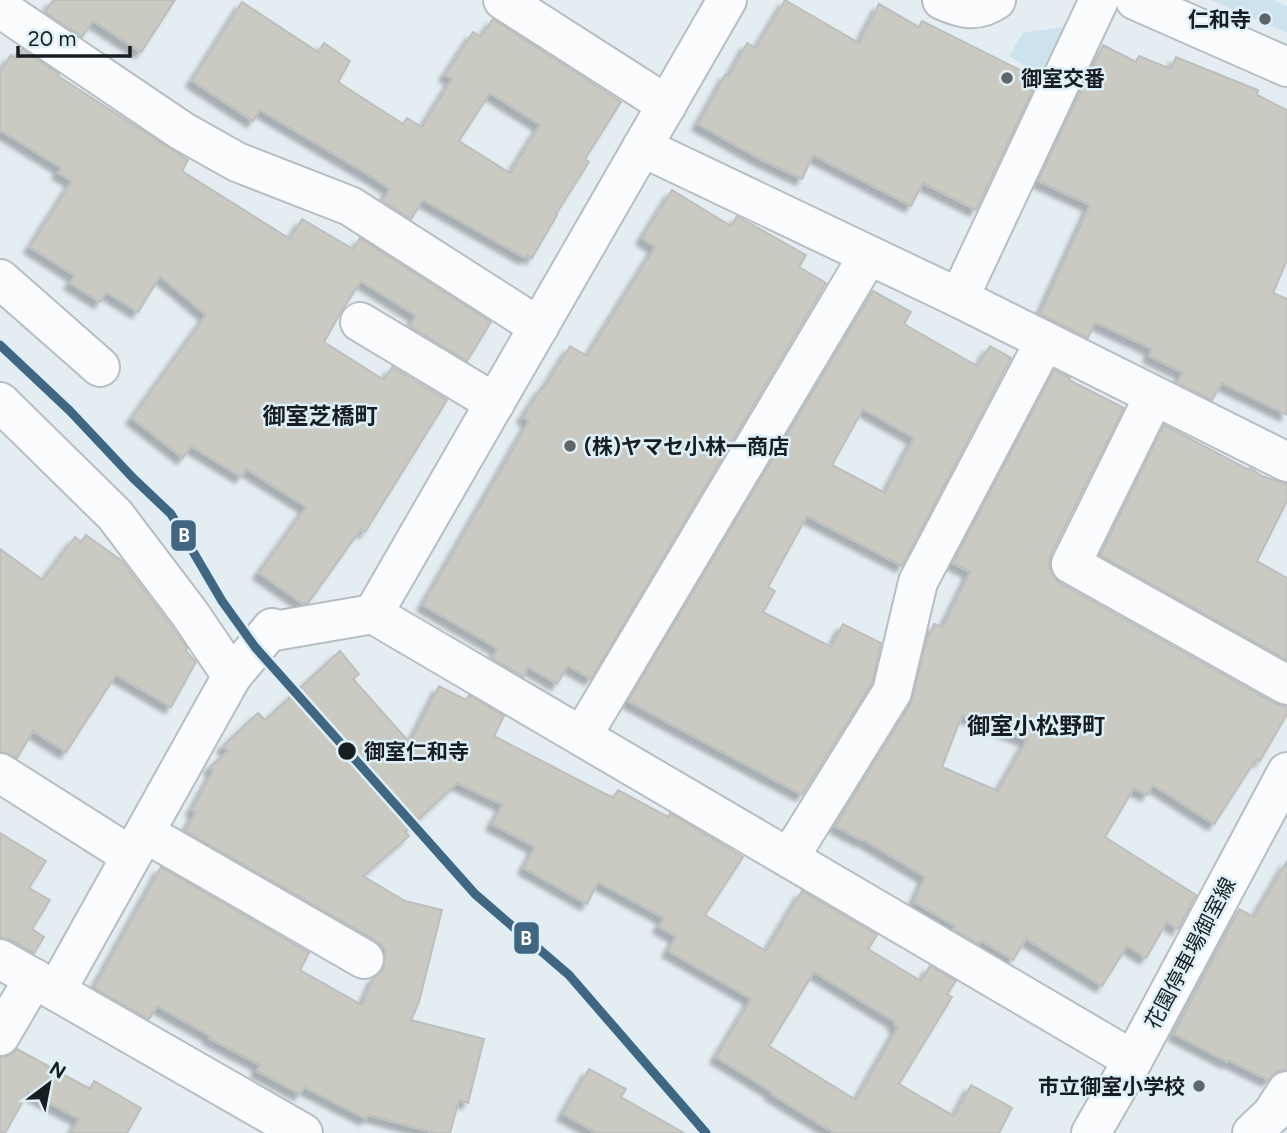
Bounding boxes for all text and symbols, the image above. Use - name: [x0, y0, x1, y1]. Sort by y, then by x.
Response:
- place label: 仁和寺: [1188, 7, 1251, 32]
- marker: 仁和寺: [1257, 11, 1273, 27]
- scale bar: [18, 14, 130, 58]
- text: 20 m: [28, 26, 76, 51]
- place label: 御室交番: [1021, 66, 1105, 91]
- marker: 御室交番: [999, 70, 1015, 86]
- district label: 御室芝橋町: [263, 402, 378, 430]
- place label: (株)ヤマセ小林一商店: [584, 434, 789, 459]
- marker: (株)ヤマセ小林一商店: [562, 438, 578, 454]
- line badge: B: [170, 519, 197, 552]
- text: B: [178, 524, 190, 547]
- district label: 御室小松野町: [967, 712, 1105, 740]
- place label: 御室仁和寺: [364, 739, 469, 764]
- marker: 御室仁和寺: [336, 740, 358, 762]
- street label: 花園停車場御室線: [1140, 873, 1240, 1033]
- line badge: B: [513, 921, 540, 955]
- text: B: [520, 927, 532, 950]
- north arrow: [14, 1049, 84, 1119]
- text: N: [45, 1056, 70, 1084]
- place label: 市立御室小学校: [1038, 1074, 1185, 1099]
- marker: 市立御室小学校: [1191, 1078, 1207, 1094]

